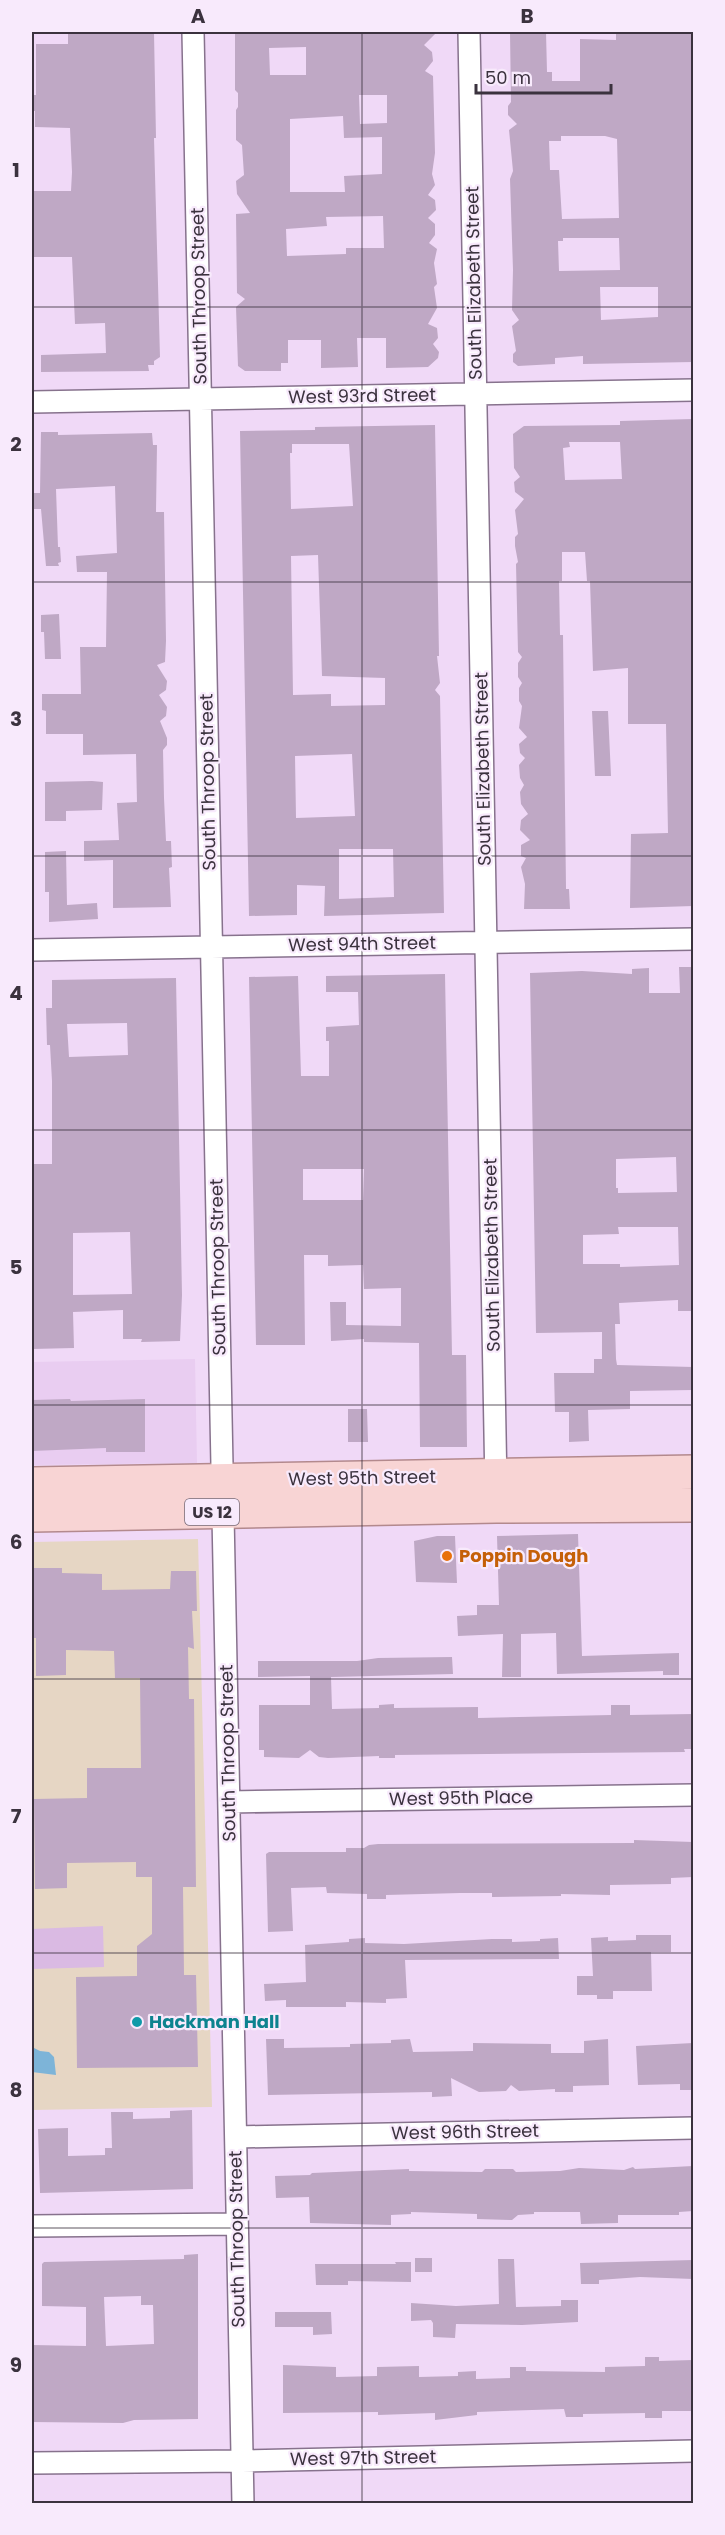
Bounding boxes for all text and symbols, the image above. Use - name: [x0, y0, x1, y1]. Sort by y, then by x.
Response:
- text: A: [191, 2, 206, 30]
- text: B: [520, 2, 534, 30]
- scale bar: [476, 57, 611, 95]
- text: 50 m: [485, 65, 531, 90]
- text: 1: [12, 156, 20, 184]
- street label: South Elizabeth Street: [459, 186, 488, 380]
- street label: South Throop Street: [184, 207, 213, 385]
- street label: West 93rd Street: [288, 382, 436, 409]
- text: 2: [10, 430, 22, 458]
- street label: South Elizabeth Street: [468, 672, 497, 866]
- street label: South Throop Street: [193, 693, 222, 871]
- text: 3: [10, 705, 22, 733]
- street label: West 94th Street: [288, 930, 436, 957]
- text: 4: [9, 979, 23, 1007]
- street label: South Elizabeth Street: [477, 1158, 506, 1352]
- street label: South Throop Street: [203, 1178, 232, 1356]
- text: 5: [10, 1253, 23, 1281]
- street label: West 95th Street: [288, 1464, 436, 1491]
- road number: US 12: [185, 1499, 239, 1525]
- text: 6: [10, 1528, 22, 1556]
- place label: Poppin Dough: [459, 1543, 588, 1568]
- marker: Poppin Dough: [440, 1549, 454, 1563]
- street label: South Throop Street: [213, 1664, 242, 1842]
- street label: West 95th Place: [389, 1784, 533, 1811]
- text: 7: [11, 1802, 22, 1830]
- place label: Hackman Hall: [149, 2009, 280, 2034]
- marker: Hackman Hall: [130, 2015, 144, 2029]
- text: 8: [10, 2076, 22, 2104]
- street label: West 96th Street: [391, 2118, 539, 2145]
- street label: South Throop Street: [222, 2150, 251, 2328]
- text: 9: [10, 2351, 22, 2379]
- street label: West 97th Street: [290, 2444, 436, 2471]

